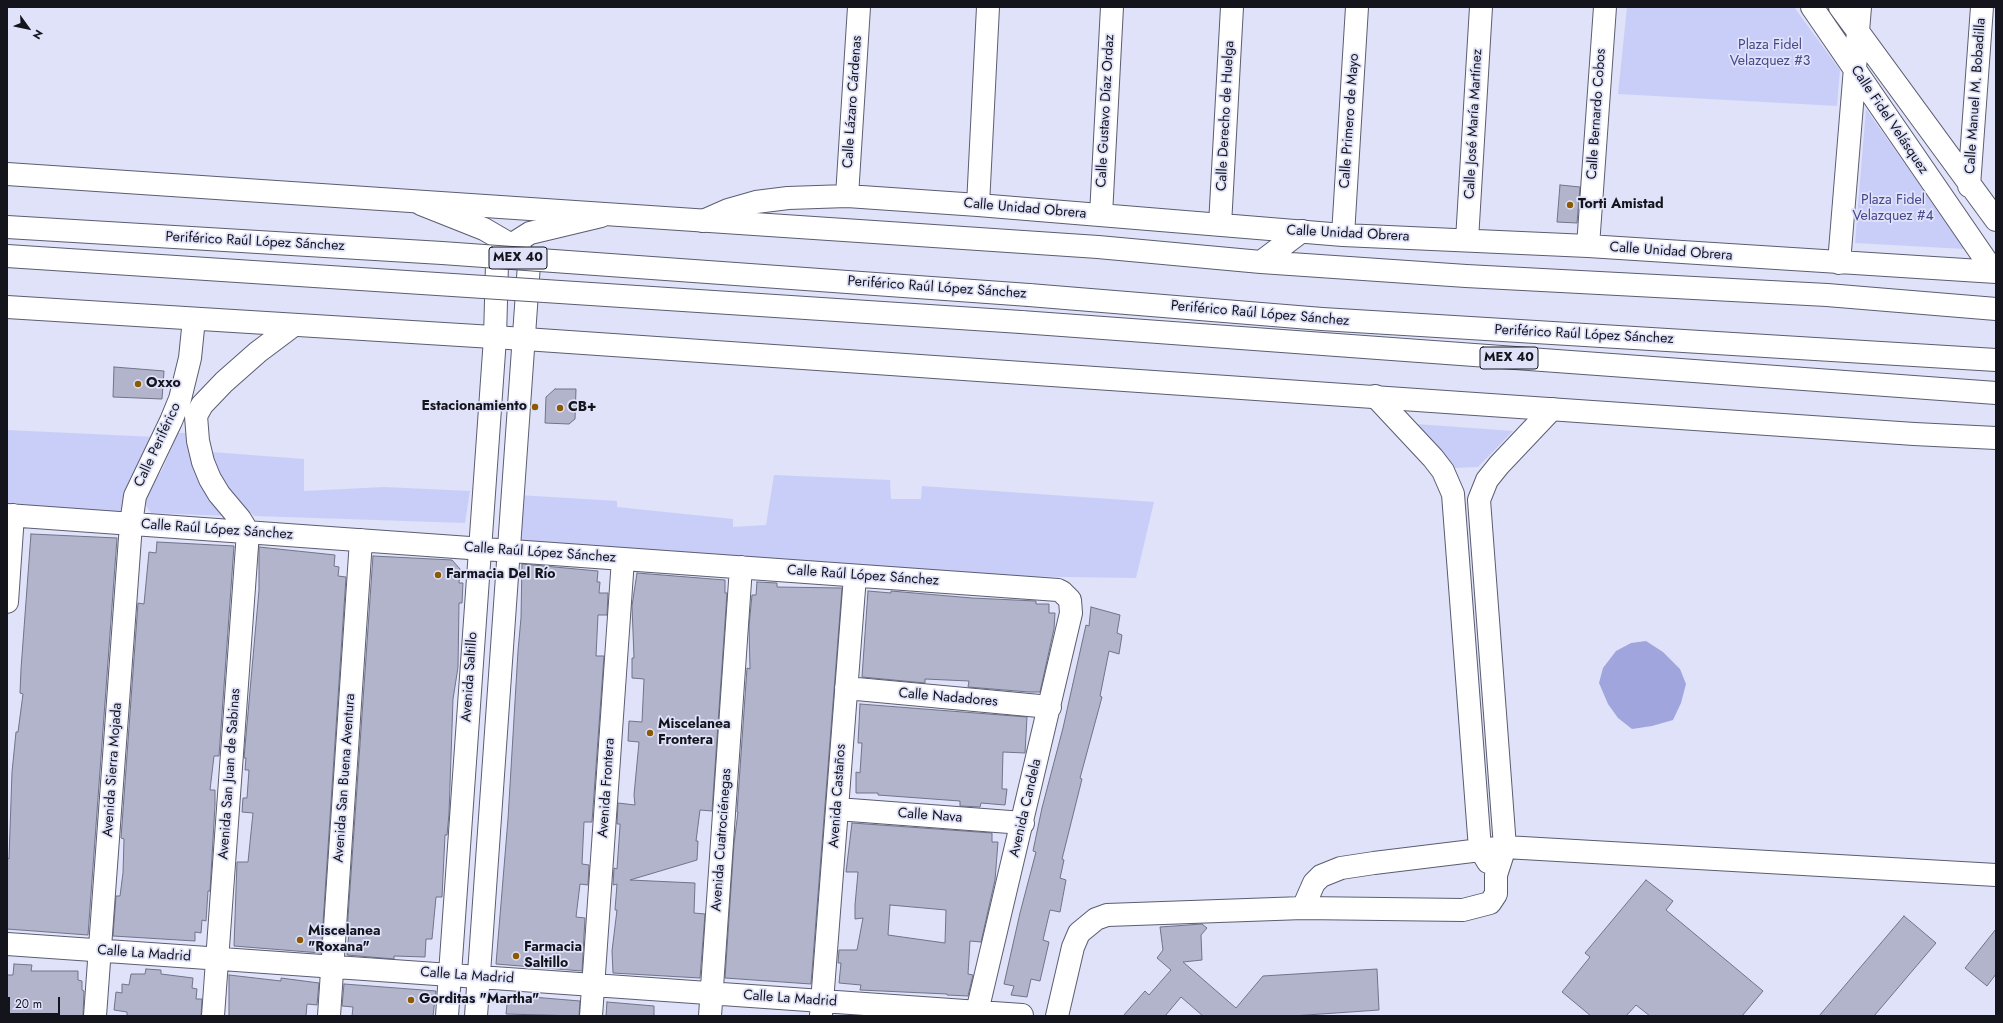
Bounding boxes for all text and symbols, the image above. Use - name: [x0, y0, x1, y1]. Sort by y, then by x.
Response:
- north arrow: [8, 8, 48, 48]
- street label: Calle Manuel M. Bobadilla: [1962, 17, 1990, 175]
- text: N: [29, 27, 47, 43]
- street label: Calle Gustavo Díaz Ordaz: [1094, 34, 1118, 188]
- street label: Calle Lázaro Cárdenas: [840, 35, 866, 169]
- park label: Plaza Fidel Velazquez #3: [1730, 38, 1810, 70]
- street label: Calle Derecho de Huelga: [1214, 40, 1238, 192]
- street label: Calle José María Martínez: [1462, 48, 1486, 200]
- street label: Calle Bernardo Cobos: [1584, 48, 1610, 180]
- street label: Calle Primero de Mayo: [1337, 53, 1363, 189]
- street label: Calle Fidel Velásquez: [1846, 63, 1932, 177]
- park label: Plaza Fidel Velazquez #4: [1852, 193, 1934, 226]
- street label: Calle Unidad Obrera: [963, 195, 1087, 223]
- place label: Torti Amistad: [1578, 197, 1664, 213]
- marker: Torti Amistad: [1565, 200, 1575, 210]
- street label: Calle Unidad Obrera: [1286, 222, 1410, 246]
- street label: Periférico Raúl López Sánchez: [165, 229, 345, 255]
- street label: Calle Unidad Obrera: [1609, 239, 1733, 265]
- road number: MEX 40: [489, 247, 547, 269]
- street label: Periférico Raúl López Sánchez: [847, 273, 1027, 303]
- street label: Periférico Raúl López Sánchez: [1170, 298, 1350, 330]
- street label: Periférico Raúl López Sánchez: [1494, 322, 1674, 348]
- road number: MEX 40: [1480, 347, 1538, 369]
- place label: Oxxo: [146, 376, 181, 392]
- marker: Oxxo: [133, 379, 143, 389]
- place label: Estacionamiento: [421, 399, 527, 415]
- street label: Calle Periférico: [131, 400, 185, 490]
- place label: CB+: [568, 400, 597, 416]
- marker: Estacionamiento: [530, 402, 540, 412]
- marker: CB+: [555, 403, 565, 413]
- street label: Calle Raúl López Sánchez: [140, 516, 294, 544]
- street label: Calle Raúl López Sánchez: [463, 539, 617, 567]
- street label: Calle Raúl López Sánchez: [786, 562, 940, 590]
- place label: Farmacia Del Río: [446, 567, 556, 583]
- marker: Farmacia Del Río: [433, 570, 443, 580]
- street label: Avenida Saltillo: [458, 631, 482, 723]
- street label: Calle Nadadores: [898, 685, 998, 711]
- street label: Avenida San Juan de Sabinas: [216, 688, 244, 860]
- street label: Avenida San Buena Aventura: [331, 693, 359, 863]
- street label: Avenida Sierra Mojada: [100, 702, 126, 838]
- place label: Miscelanea Frontera: [658, 717, 731, 750]
- marker: Miscelanea Frontera: [645, 728, 655, 738]
- street label: Avenida Frontera: [595, 738, 619, 838]
- street label: Avenida Castaños: [826, 743, 850, 849]
- street label: Avenida Candela: [1007, 757, 1045, 859]
- street label: Avenida Cuatrociénegas: [709, 768, 735, 912]
- street label: Calle Nava: [897, 805, 963, 827]
- place label: Miscelanea "Roxana": [308, 924, 381, 956]
- marker: Miscelanea "Roxana": [295, 935, 305, 945]
- place label: Farmacia Saltillo: [524, 940, 582, 972]
- street label: Calle La Madrid: [97, 942, 191, 966]
- marker: Farmacia Saltillo: [511, 951, 521, 961]
- street label: Calle La Madrid: [420, 964, 514, 988]
- street label: Calle La Madrid: [743, 987, 837, 1011]
- scale bar: [10, 989, 62, 1015]
- place label: Gorditas "Martha": [419, 992, 539, 1008]
- text: 20 m: [15, 995, 42, 1013]
- marker: Gorditas "Martha": [406, 995, 416, 1005]

